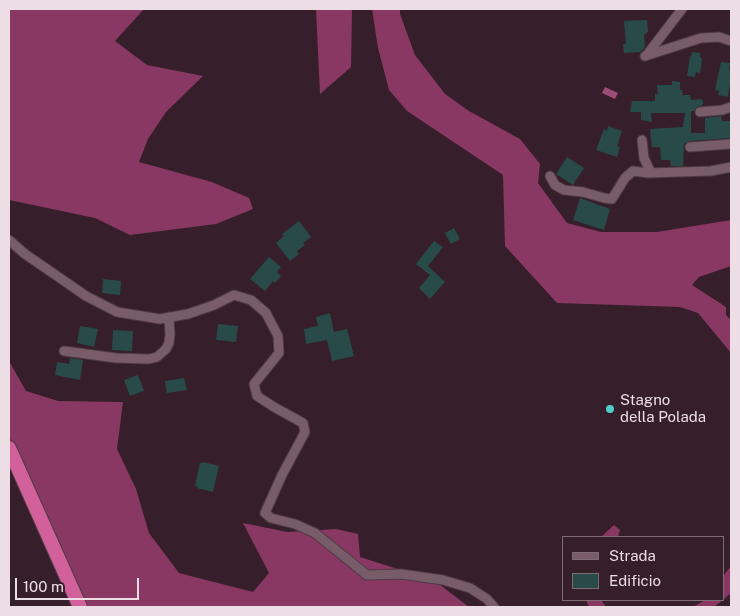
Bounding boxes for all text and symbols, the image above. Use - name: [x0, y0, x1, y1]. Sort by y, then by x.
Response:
- place label: Stagno della Polada: [620, 391, 706, 426]
- marker: Stagno della Polada: [604, 403, 616, 415]
- legend: [562, 536, 725, 601]
- text: Strada: [609, 547, 656, 564]
- scale bar: [18, 568, 141, 600]
- text: Edificio: [609, 572, 661, 589]
- text: 100 m: [23, 578, 64, 595]

